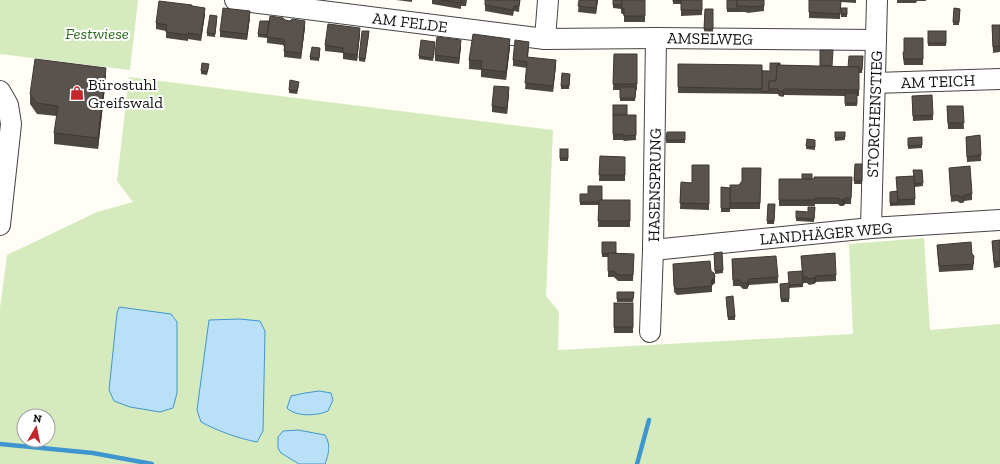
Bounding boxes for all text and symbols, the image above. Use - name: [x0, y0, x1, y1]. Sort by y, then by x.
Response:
- street label: AM FELDE: [371, 8, 449, 37]
- park label: Festwiese: [65, 24, 129, 43]
- street label: AMSELWEG: [667, 28, 753, 49]
- street label: STORCHENSTIEG: [863, 50, 886, 178]
- street label: AM TEICH: [900, 71, 976, 92]
- place label: Bürostuhl Greifswald: [88, 75, 163, 112]
- shop icon: Bürostuhl Greifswald: [69, 85, 85, 101]
- street label: HASENSPRUNG: [644, 128, 665, 242]
- street label: LANDHÄGER WEG: [759, 218, 893, 249]
- north arrow: [16, 408, 56, 448]
- text: N: [32, 412, 43, 426]

